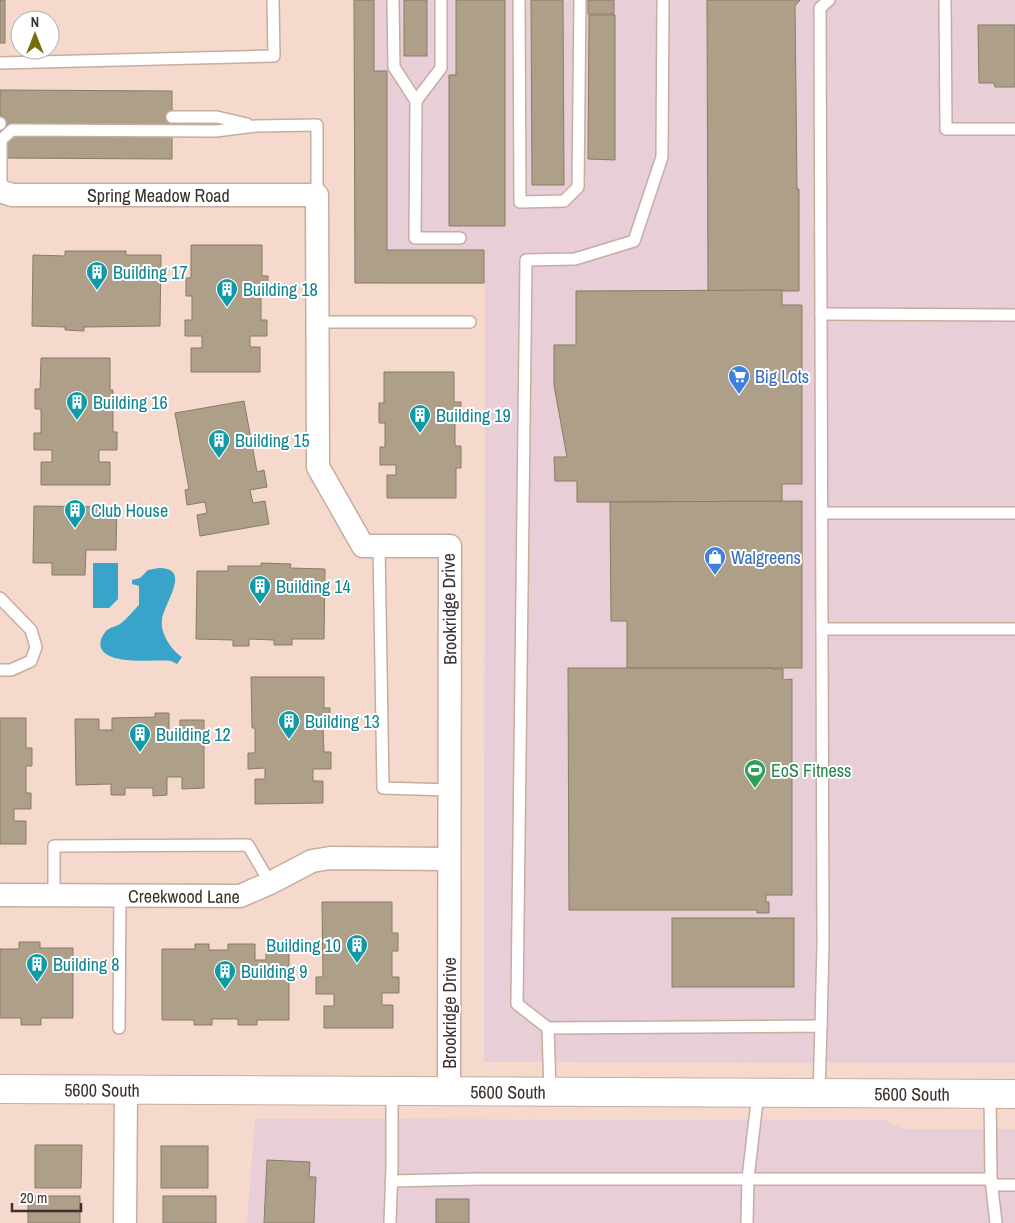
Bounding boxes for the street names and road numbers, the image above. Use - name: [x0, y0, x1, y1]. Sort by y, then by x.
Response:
- street label: Spring Meadow Road: [87, 183, 230, 208]
- street label: Brookridge Drive: [436, 553, 462, 665]
- street label: Creekwood Lane: [128, 883, 240, 908]
- street label: Brookridge Drive: [437, 957, 462, 1069]
- street label: 5600 South: [64, 1077, 140, 1102]
- street label: 5600 South: [470, 1079, 546, 1104]
- street label: 5600 South: [874, 1081, 950, 1106]

